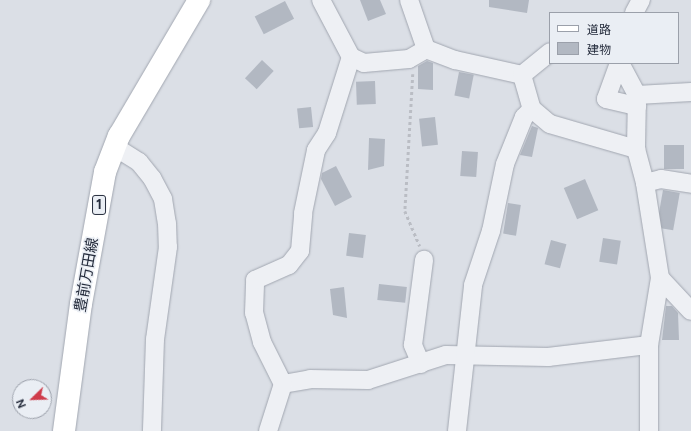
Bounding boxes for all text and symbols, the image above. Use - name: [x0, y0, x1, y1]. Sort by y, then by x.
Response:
- legend: [549, 12, 679, 64]
- text: 道路: [587, 23, 611, 37]
- text: 建物: [587, 43, 611, 57]
- road number: 1: [92, 193, 106, 217]
- street label: 豊前万田線: [72, 237, 102, 313]
- north arrow: [12, 379, 52, 419]
- text: N: [14, 397, 29, 410]

